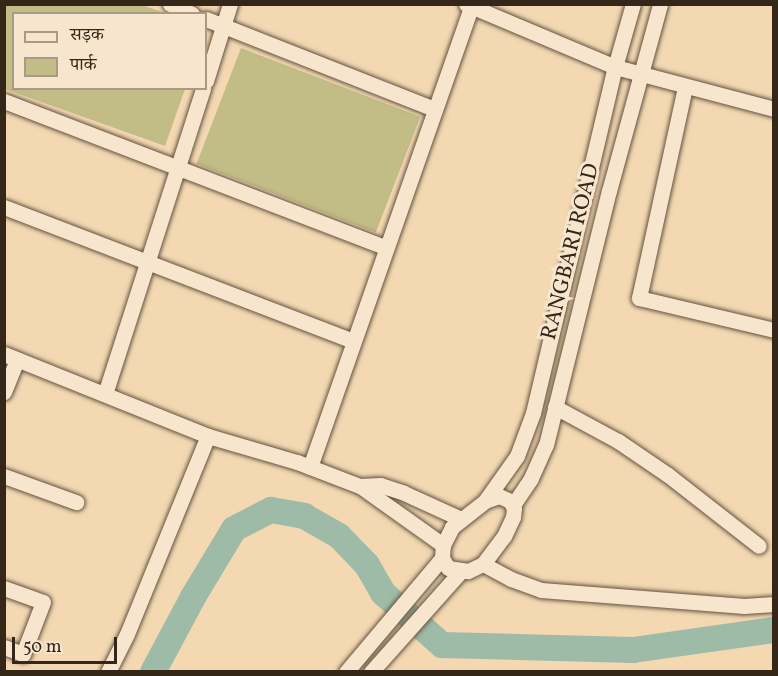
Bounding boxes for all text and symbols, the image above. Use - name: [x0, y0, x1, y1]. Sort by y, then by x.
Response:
- legend: [12, 12, 207, 90]
- text: सड़क: [70, 23, 104, 48]
- text: पार्क: [70, 53, 97, 78]
- street label: RANGBARI ROAD: [536, 161, 606, 343]
- scale bar: [15, 625, 120, 663]
- text: 50 m: [23, 635, 62, 660]

